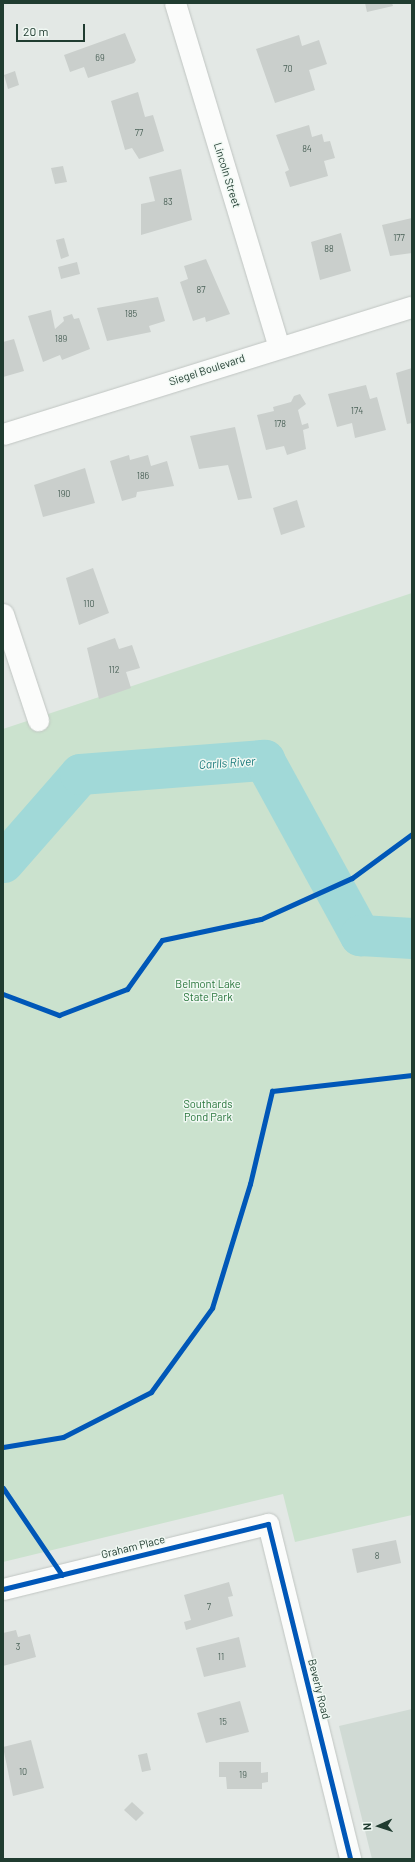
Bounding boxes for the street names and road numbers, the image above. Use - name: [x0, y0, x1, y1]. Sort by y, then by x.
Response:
- street label: Lincoln Street: [211, 141, 243, 209]
- street label: Siegel Boulevard: [167, 351, 247, 389]
- street label: Graham Place: [100, 1533, 166, 1561]
- street label: Beverly Road: [305, 1657, 333, 1721]

